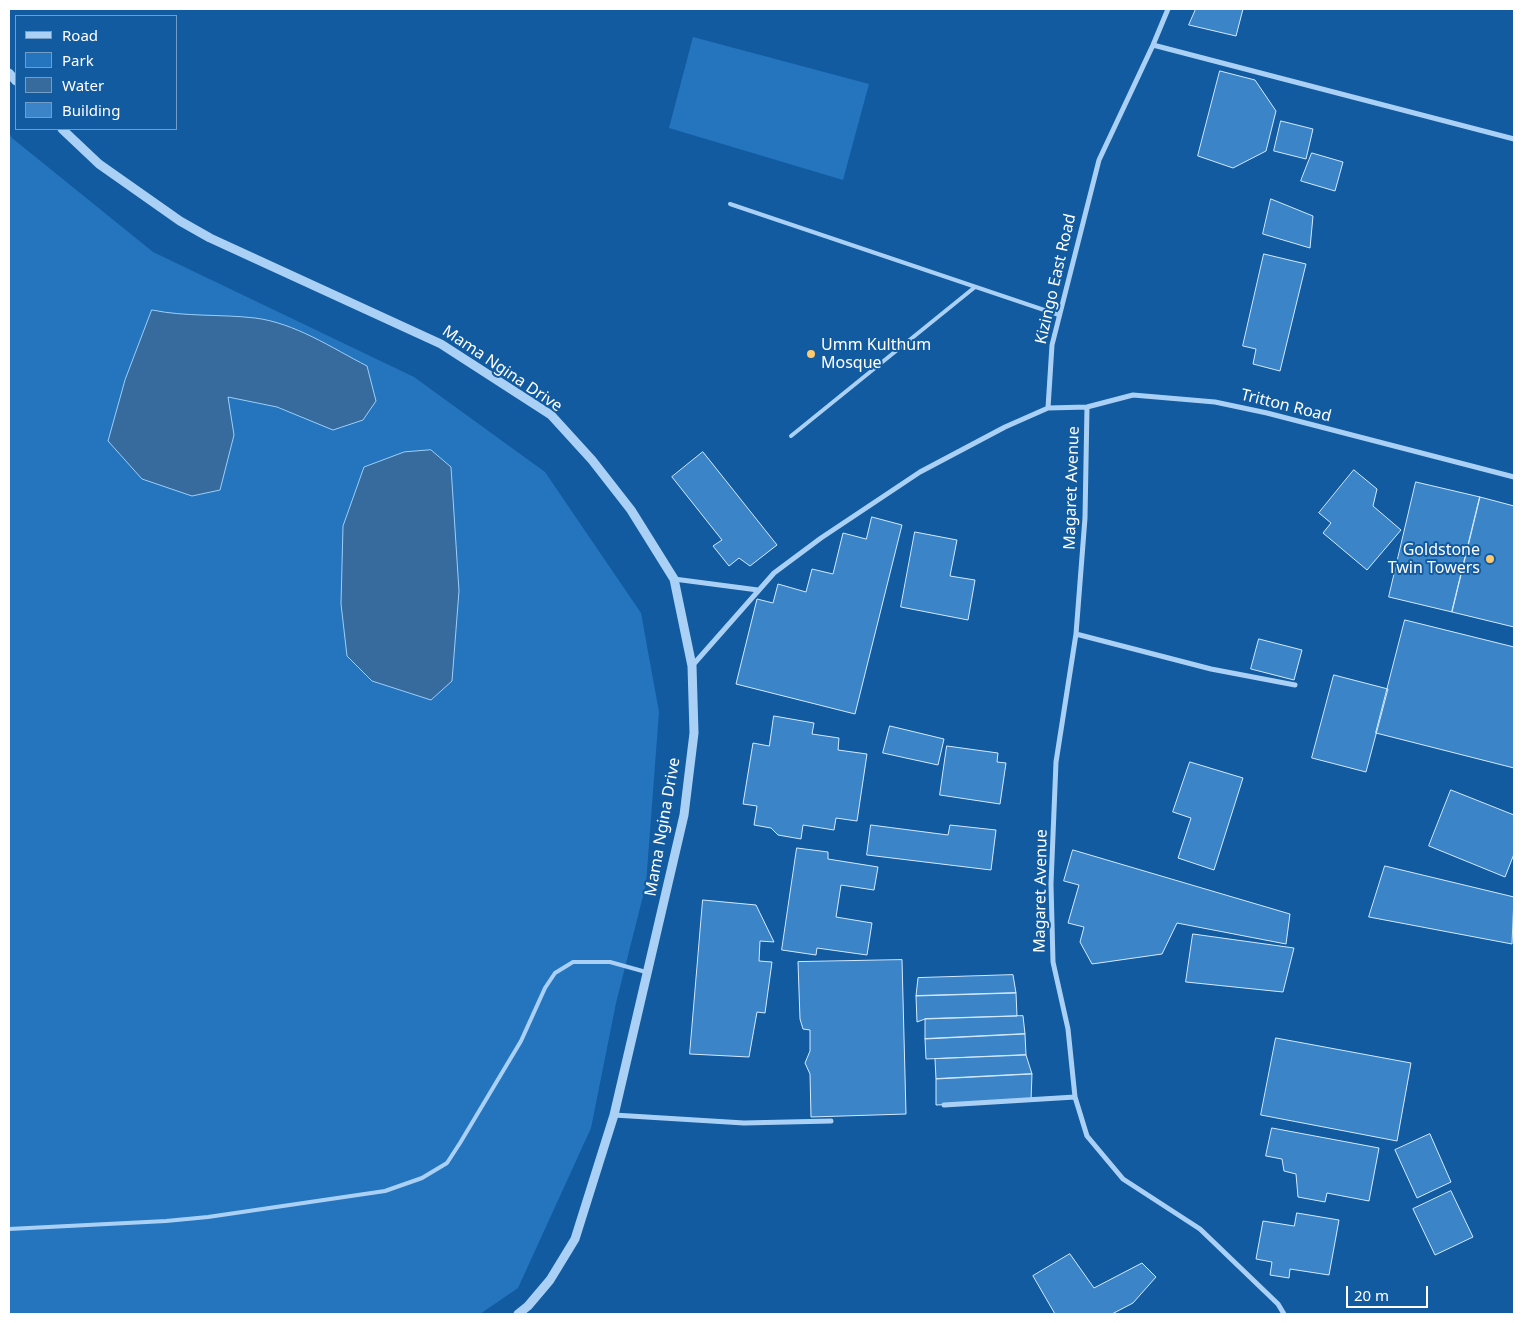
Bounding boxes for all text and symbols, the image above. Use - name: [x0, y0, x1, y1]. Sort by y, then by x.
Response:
- legend: [15, 15, 178, 130]
- text: Road: [62, 25, 98, 45]
- text: Park: [62, 50, 94, 70]
- text: Water: [62, 75, 104, 95]
- text: Building: [62, 100, 120, 120]
- street label: Kizingo East Road: [1032, 212, 1080, 346]
- street label: Mama Ngina Drive: [438, 322, 566, 416]
- place label: Umm Kulthum Mosque: [821, 335, 931, 373]
- marker: Umm Kulthum Mosque: [805, 348, 817, 360]
- street label: Tritton Road: [1239, 385, 1333, 427]
- street label: Magaret Avenue: [1060, 426, 1084, 550]
- place label: Goldstone Twin Towers: [1388, 540, 1480, 578]
- marker: Goldstone Twin Towers: [1484, 553, 1496, 565]
- street label: Mama Ngina Drive: [641, 756, 685, 898]
- street label: Magaret Avenue: [1030, 829, 1052, 953]
- scale bar: [1348, 1276, 1430, 1308]
- text: 20 m: [1354, 1285, 1389, 1305]

